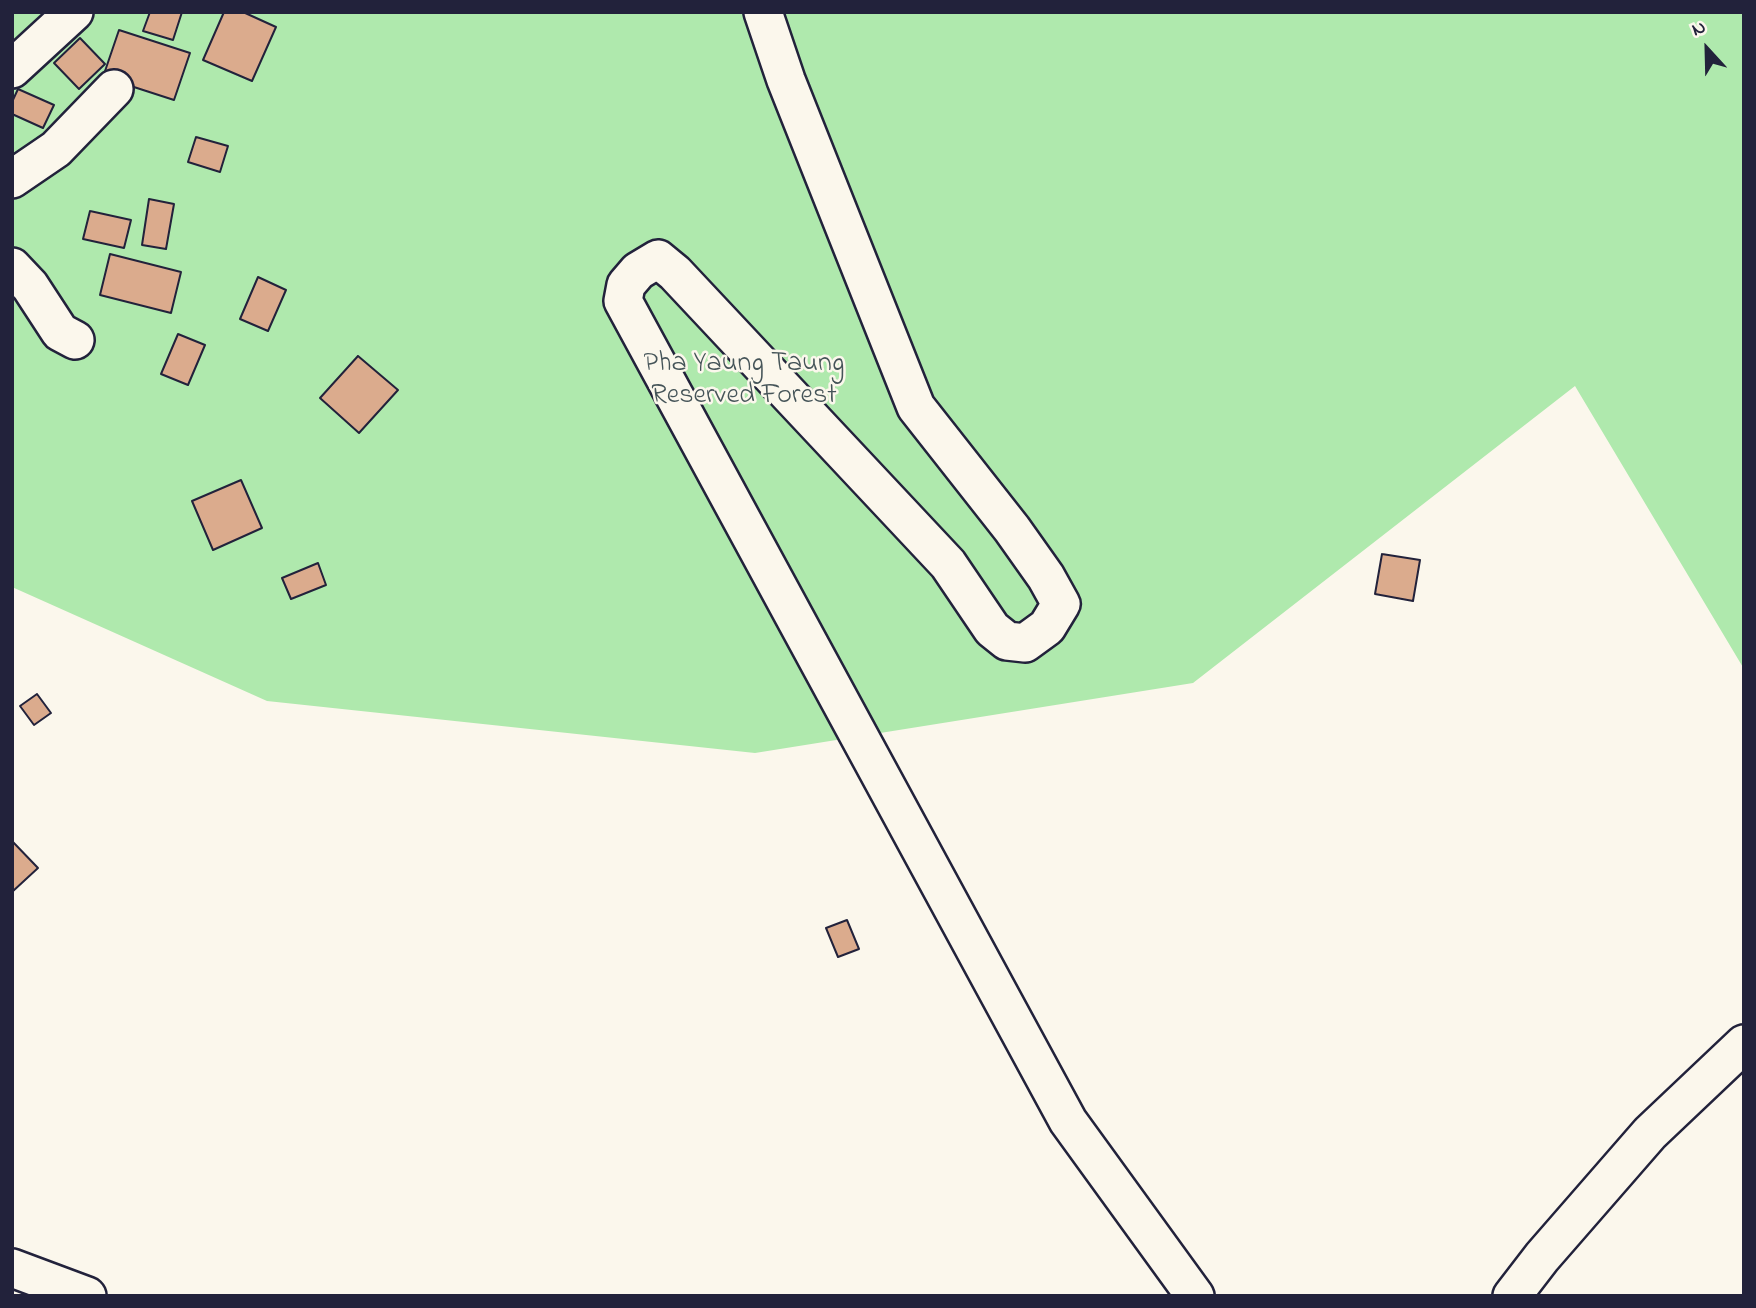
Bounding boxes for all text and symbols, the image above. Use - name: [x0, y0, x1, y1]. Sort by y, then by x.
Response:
- north arrow: [1672, 14, 1742, 84]
- text: N: [1688, 14, 1710, 44]
- park label: Pha Yaung Taung Reserved Forest: [644, 348, 844, 414]

